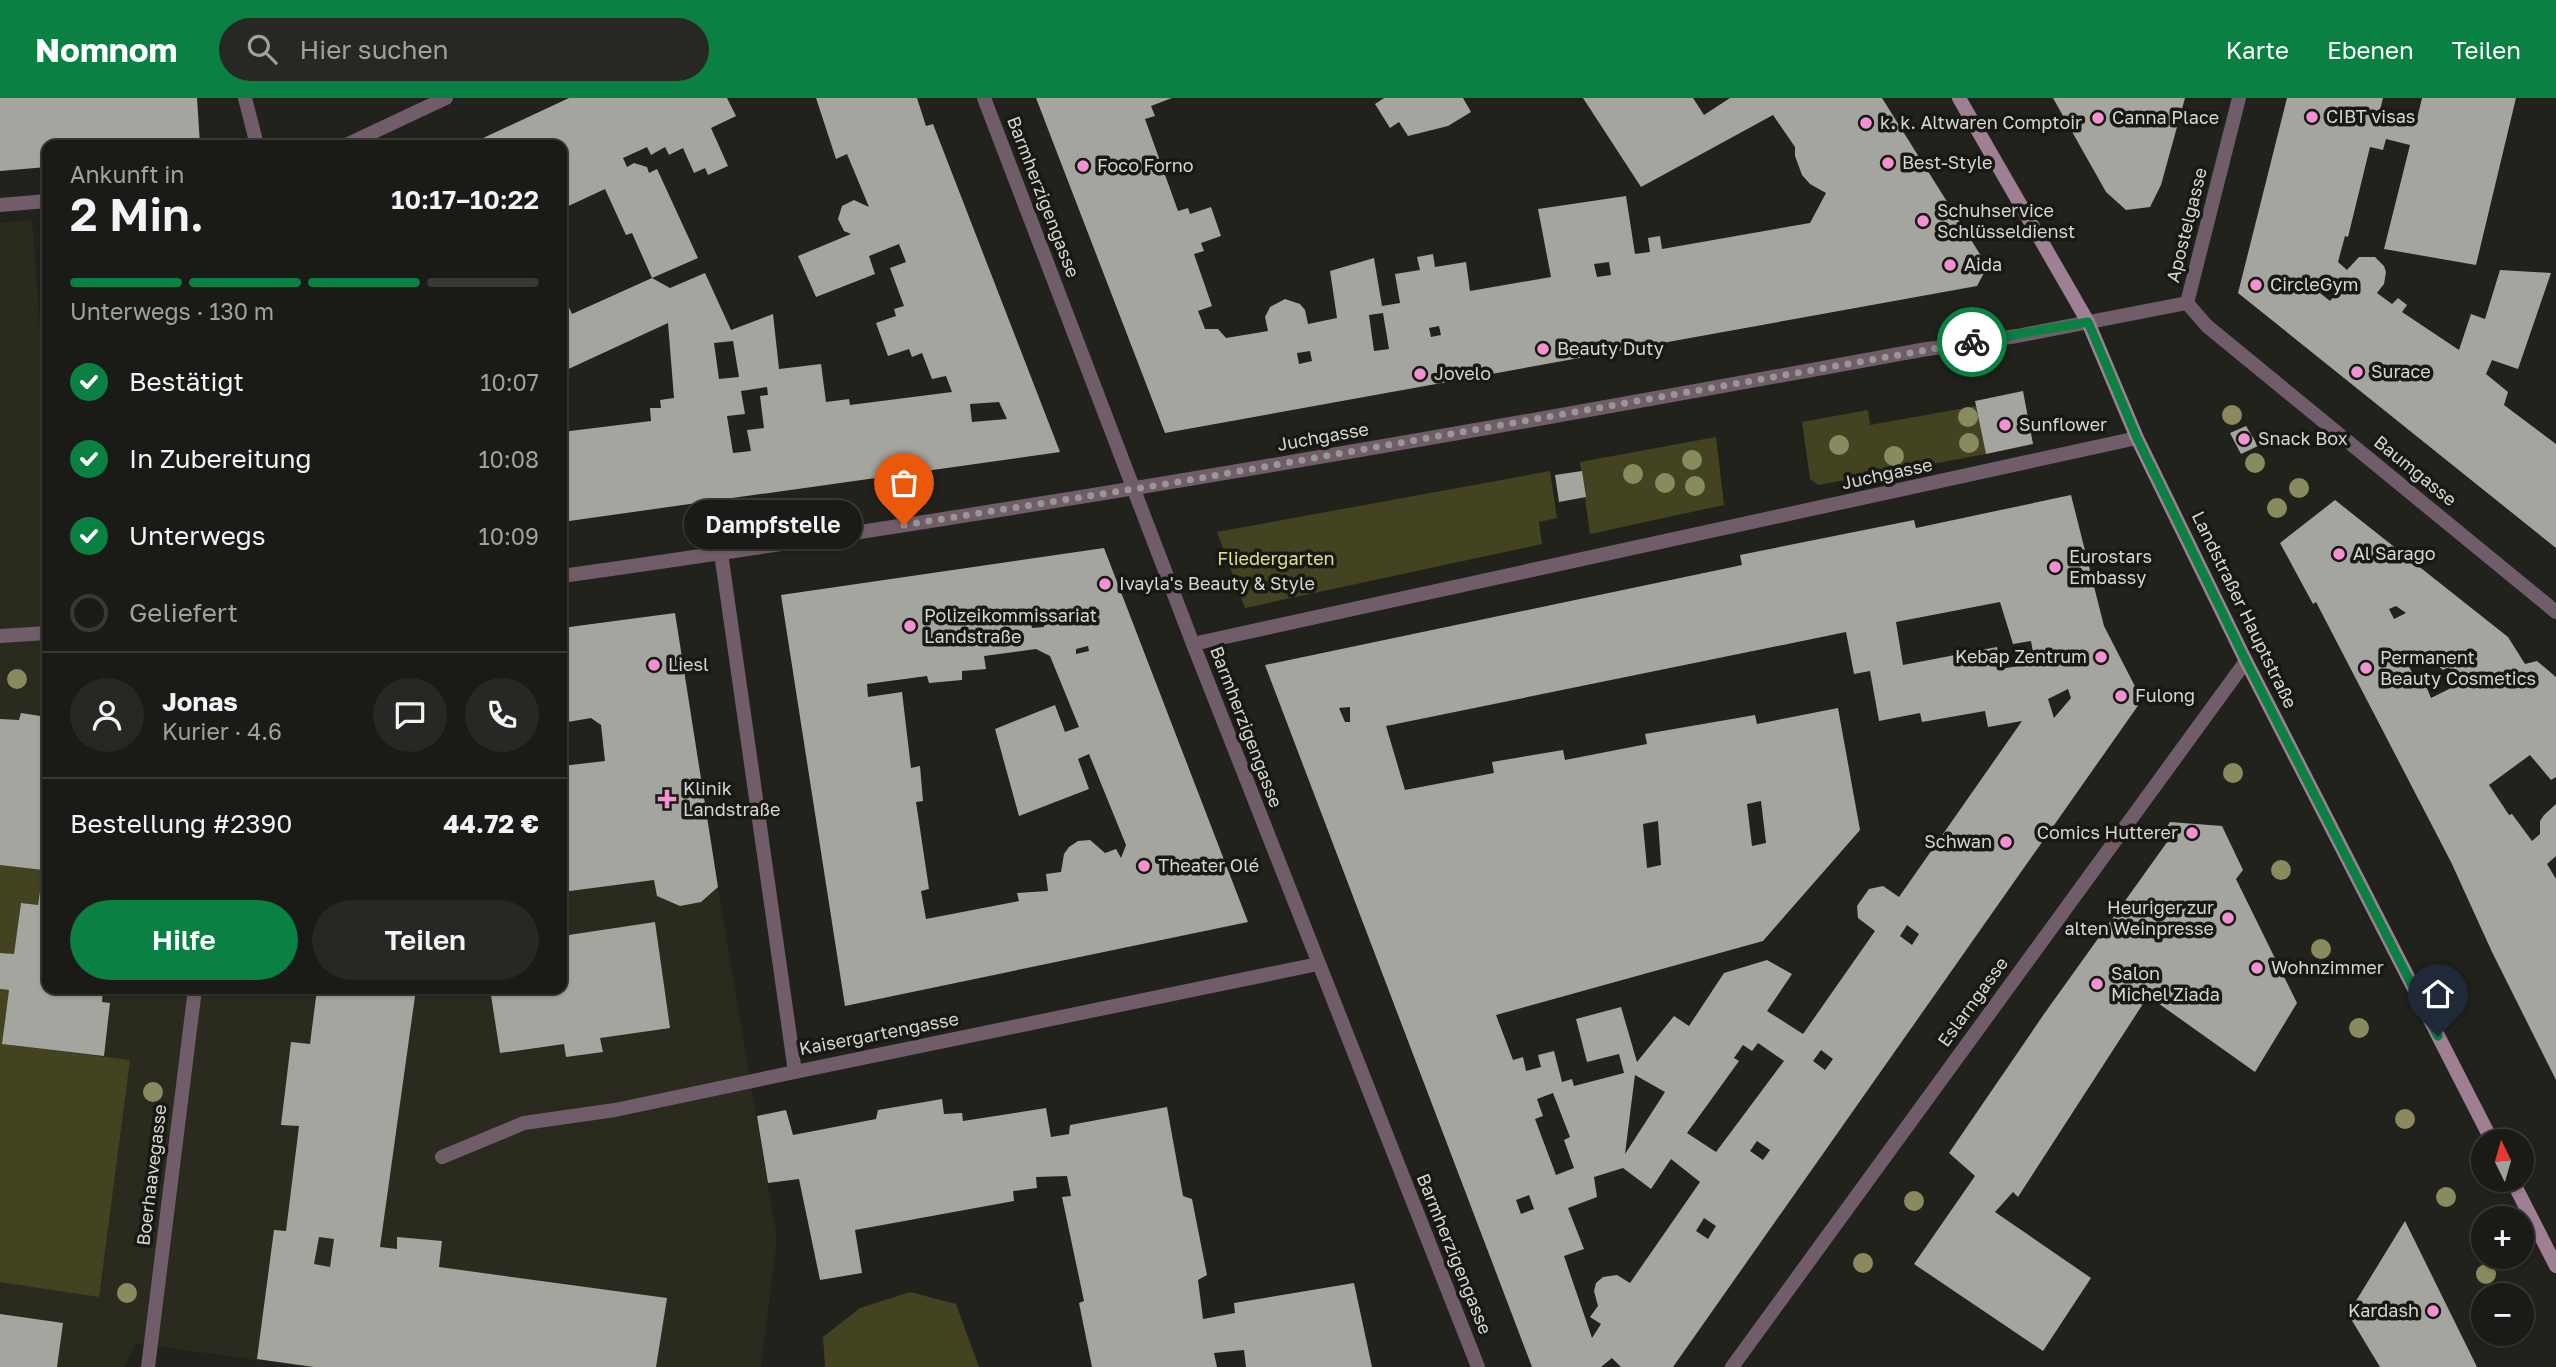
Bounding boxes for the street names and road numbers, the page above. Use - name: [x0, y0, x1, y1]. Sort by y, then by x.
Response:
- street label: Barmherzigengasse: [1003, 113, 1085, 281]
- street label: Apostelgasse: [2161, 165, 2211, 284]
- street label: Juchgasse: [1275, 417, 1370, 455]
- street label: Baumgasse: [2370, 430, 2461, 510]
- street label: Juchgasse: [1839, 453, 1934, 493]
- street label: Landstraßer Hauptstraße: [2188, 507, 2302, 712]
- street label: Barmherzigengasse: [1206, 643, 1288, 811]
- street label: Eslarngasse: [1932, 952, 2012, 1050]
- street label: Kaisergartengasse: [797, 1007, 960, 1059]
- street label: Boerhaavegasse: [131, 1103, 171, 1247]
- street label: Barmherzigengasse: [1413, 1170, 1497, 1337]

